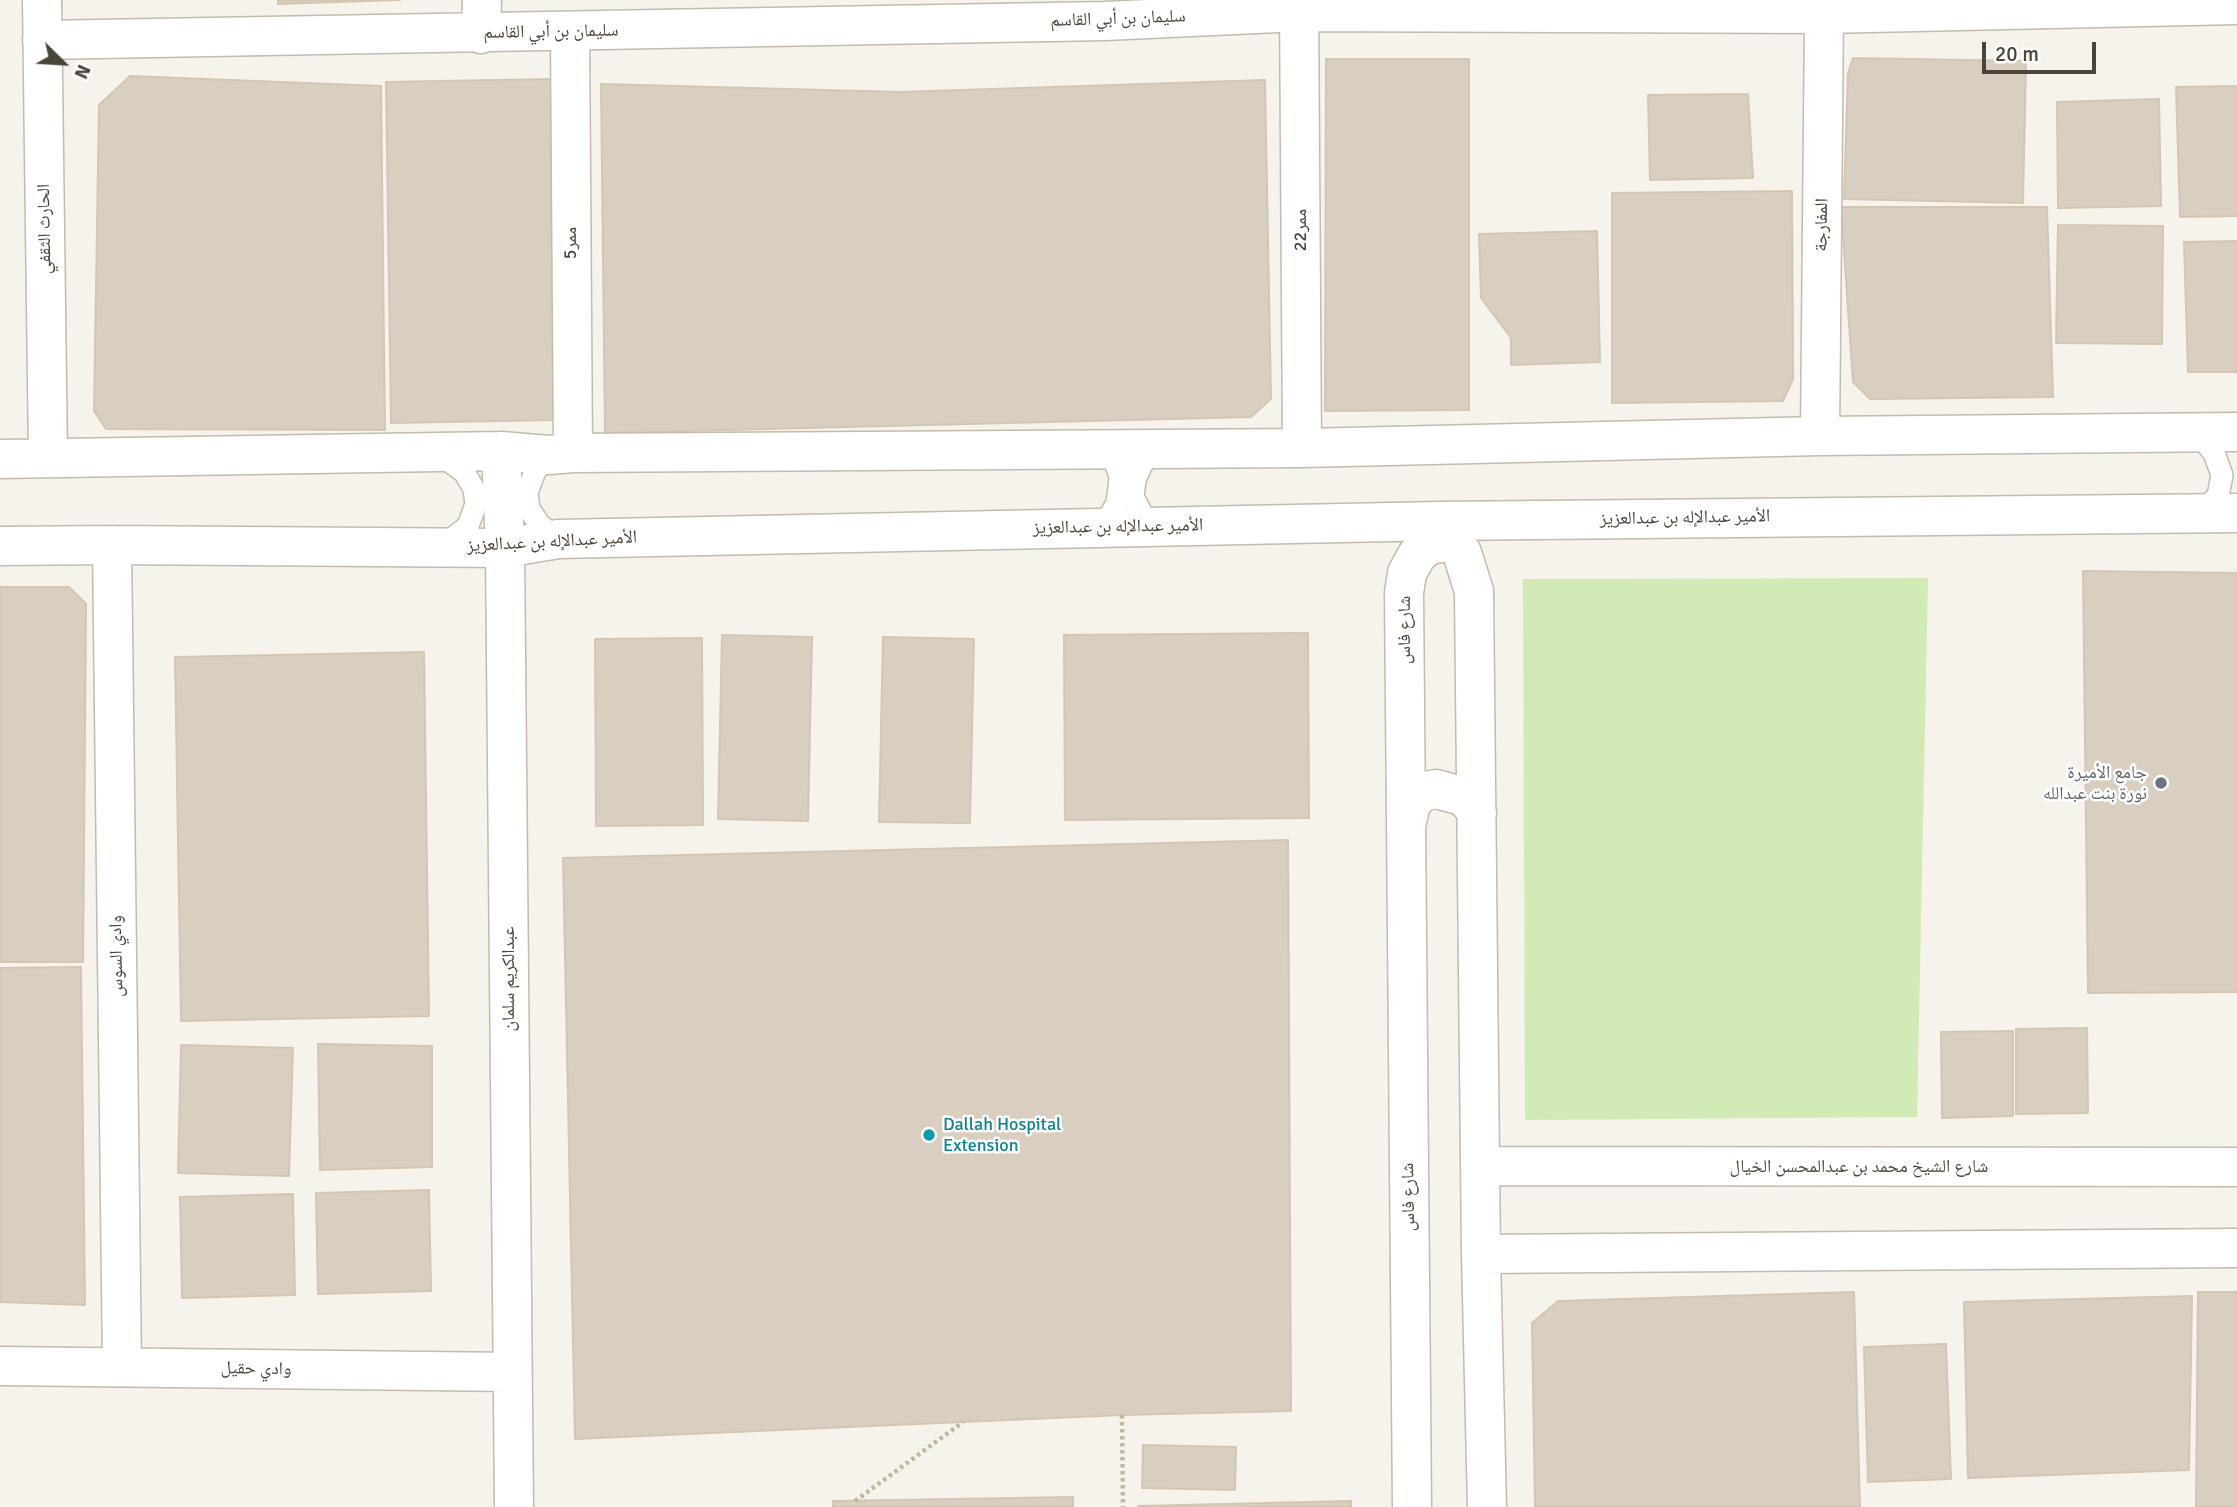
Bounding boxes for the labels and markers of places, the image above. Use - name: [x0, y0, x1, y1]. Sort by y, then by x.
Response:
- place label: جامع الأميرة نورة بنت عبدالله: [2043, 762, 2147, 804]
- marker: جامع الأميرة نورة بنت عبدالله: [2153, 775, 2169, 791]
- place label: Dallah Hospital Extension: [943, 1114, 1061, 1156]
- marker: Dallah Hospital Extension: [921, 1127, 937, 1143]

